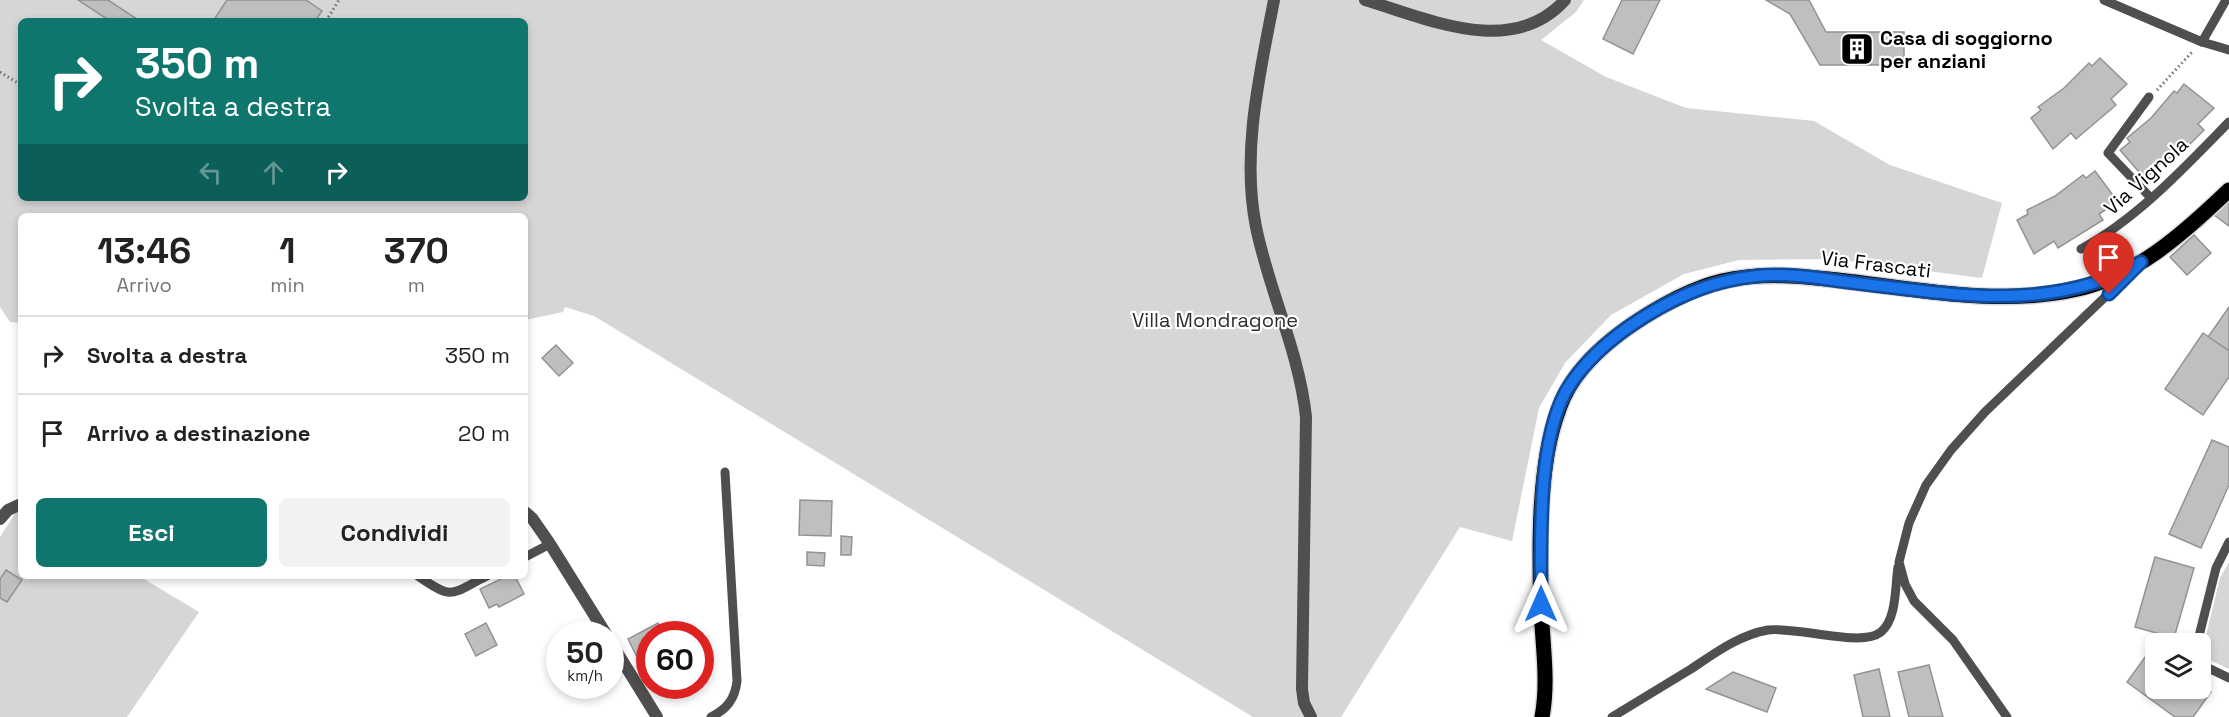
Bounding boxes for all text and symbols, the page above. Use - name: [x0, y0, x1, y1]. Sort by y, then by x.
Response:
- place label: Casa di soggiorno per anziani: [1880, 25, 2053, 74]
- building icon: Casa di soggiorno per anziani: [1839, 31, 1875, 67]
- text: 350 m: [135, 37, 260, 90]
- icon: right: [36, 42, 114, 120]
- text: Svolta a destra: [135, 89, 331, 124]
- street label: Via Vignola: [2098, 131, 2194, 221]
- icon: left: [194, 156, 227, 189]
- icon: ahead: [257, 156, 290, 189]
- icon: right: [320, 156, 353, 189]
- text: 13:46: [97, 228, 191, 274]
- text: 1: [279, 228, 296, 274]
- text: 370: [384, 228, 449, 274]
- pin: [2083, 232, 2134, 294]
- icon: arrive: [2092, 241, 2125, 274]
- street label: Via Frascati: [1819, 244, 1933, 284]
- text: Arrivo: [116, 272, 172, 298]
- text: min: [270, 272, 305, 298]
- text: m: [408, 272, 425, 298]
- park label: Villa Mondragone: [1132, 307, 1298, 333]
- icon: right: [36, 339, 69, 372]
- text: Svolta a destra: [87, 341, 247, 369]
- text: 350 m: [445, 341, 510, 369]
- icon: arrive: [36, 417, 69, 450]
- text: Arrivo a destinazione: [87, 419, 310, 447]
- text: 20 m: [458, 419, 510, 447]
- button: Esci: [36, 498, 267, 567]
- button: Condividi: [279, 498, 510, 567]
- position arrow: [1509, 572, 1573, 636]
- speed limit sign: 60: [636, 621, 714, 699]
- text: 50: [566, 633, 604, 672]
- map controls: [2145, 633, 2211, 699]
- button: layers: [2145, 633, 2211, 699]
- text: km/h: [567, 666, 603, 685]

